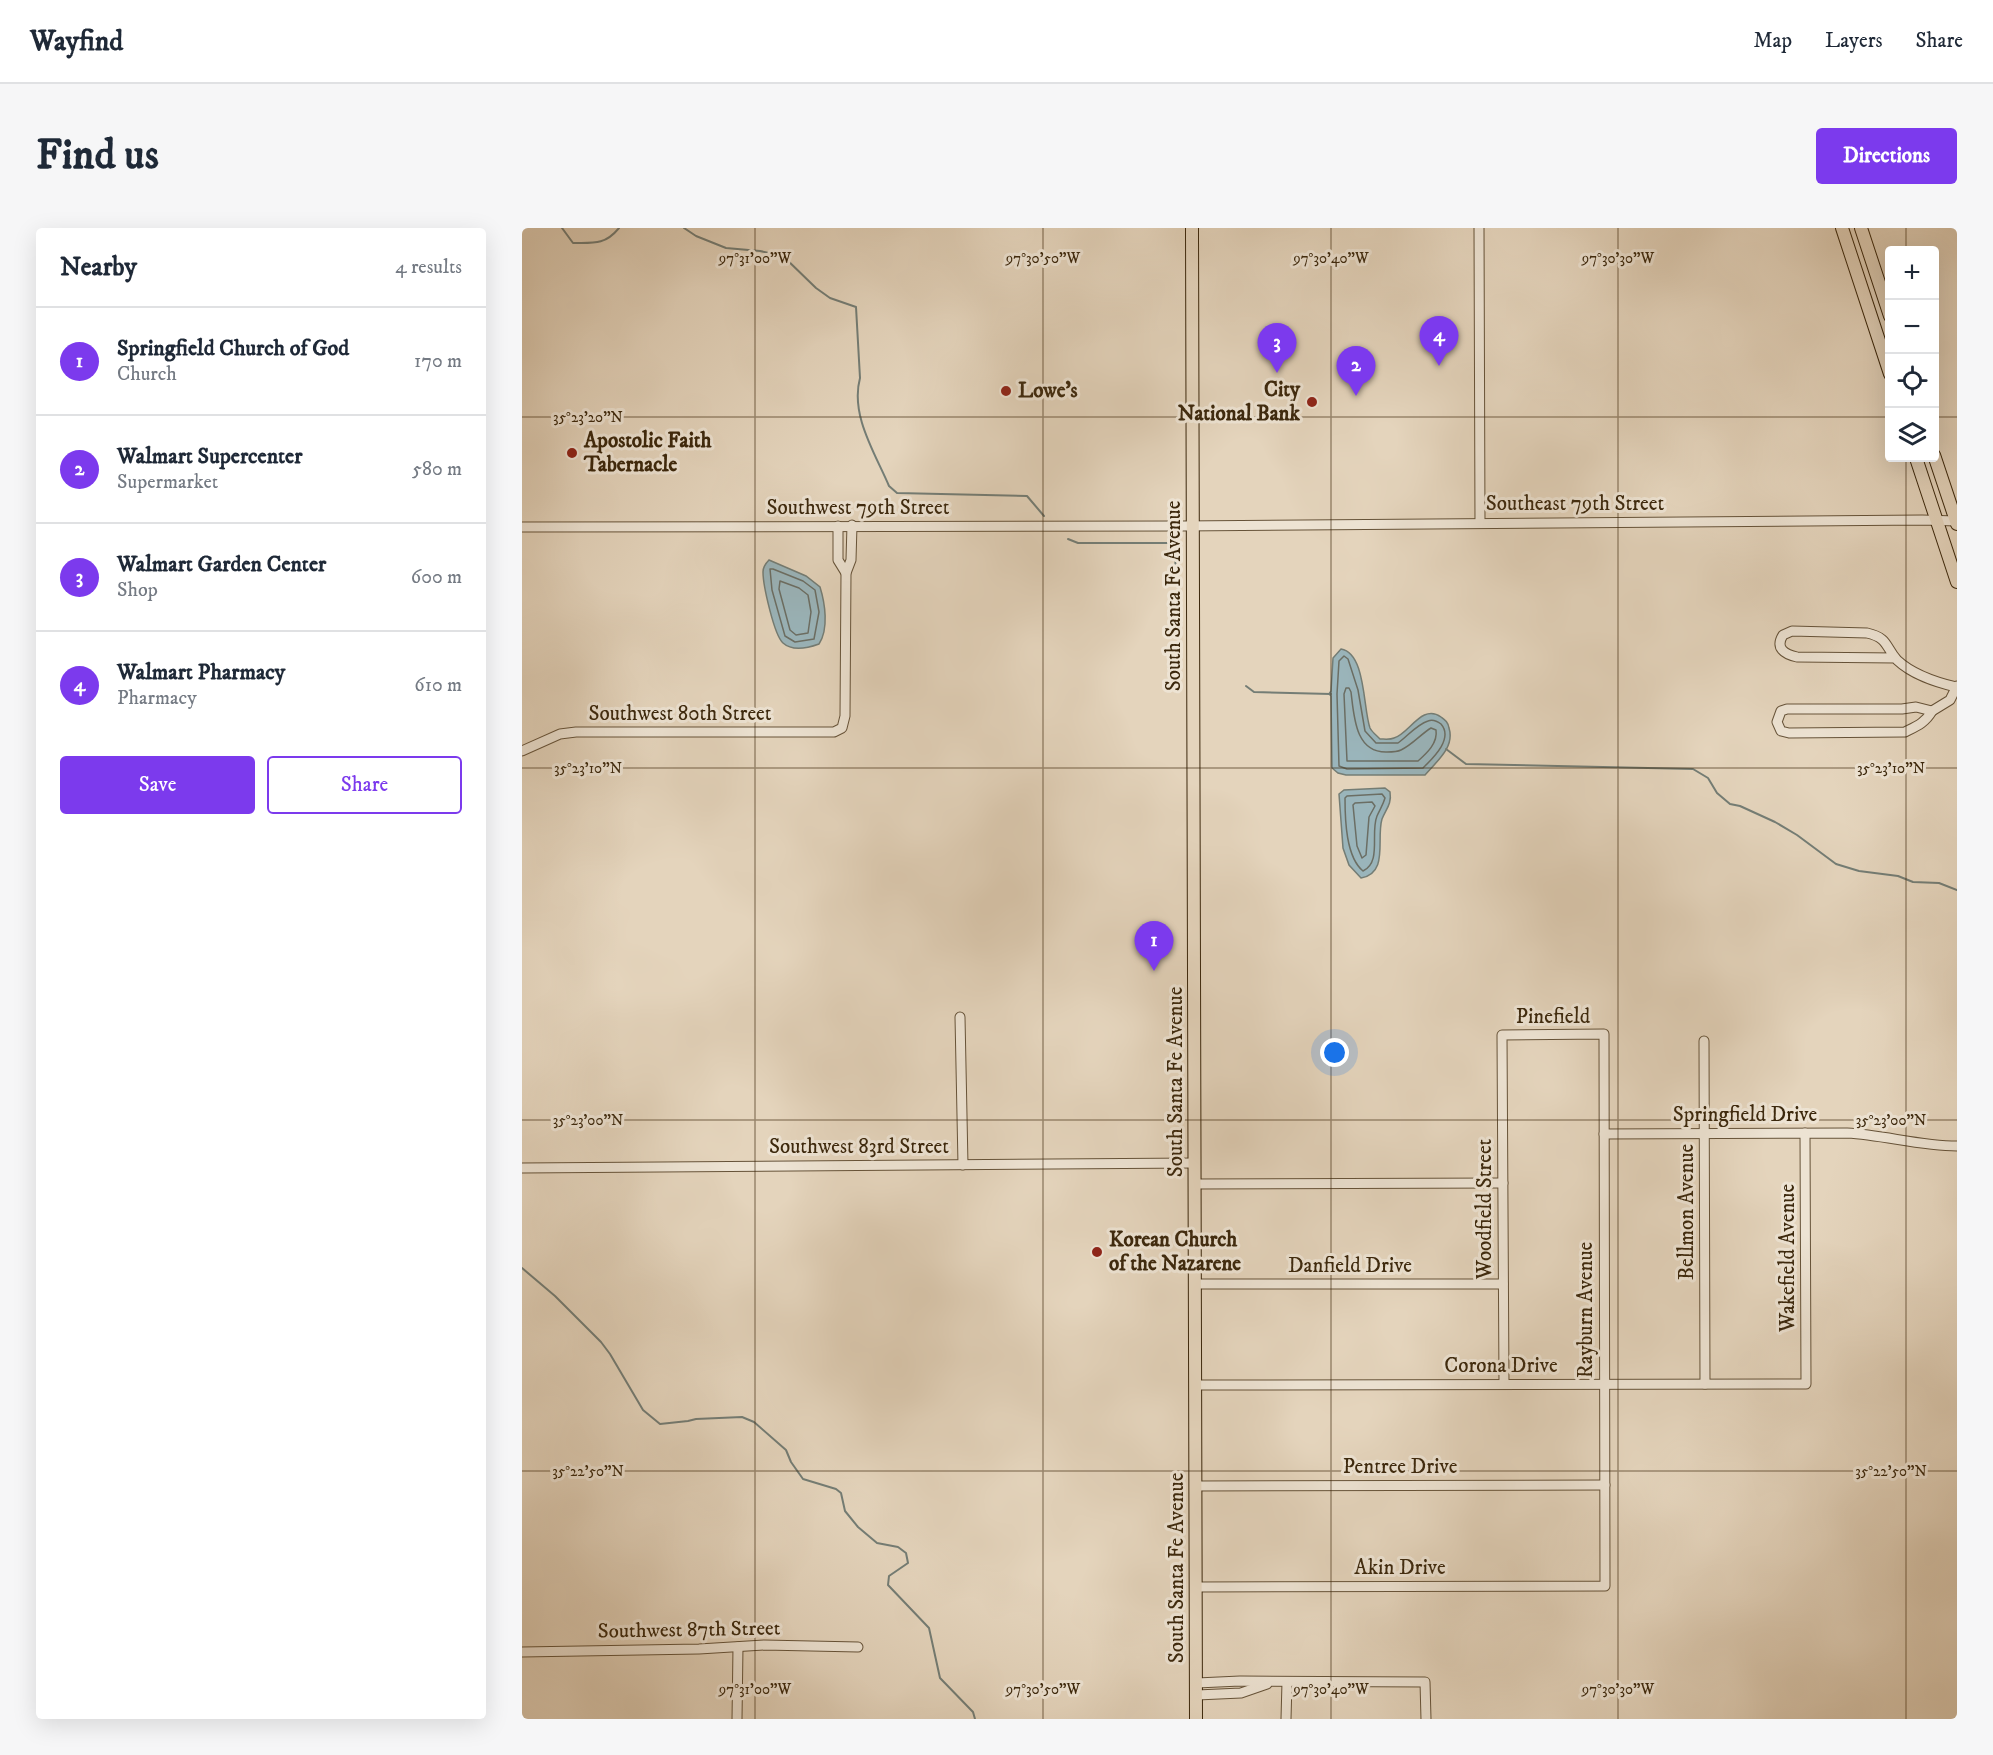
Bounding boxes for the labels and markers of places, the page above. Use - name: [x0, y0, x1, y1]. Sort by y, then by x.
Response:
- pin: 4: [1420, 316, 1458, 366]
- pin: 3: [1258, 324, 1296, 373]
- pin: 2: [1336, 346, 1376, 396]
- place label: City National Bank: [1178, 377, 1301, 427]
- place label: Lowe's: [1018, 378, 1078, 404]
- marker: Lowe's: [999, 384, 1013, 398]
- marker: City National Bank: [1305, 395, 1319, 409]
- place label: Apostolic Faith Tabernacle: [583, 428, 712, 478]
- marker: Apostolic Faith Tabernacle: [565, 446, 579, 460]
- pin: 1: [1134, 922, 1174, 971]
- place label: Korean Church of the Nazarene: [1109, 1227, 1241, 1277]
- marker: Korean Church of the Nazarene: [1090, 1245, 1104, 1259]

